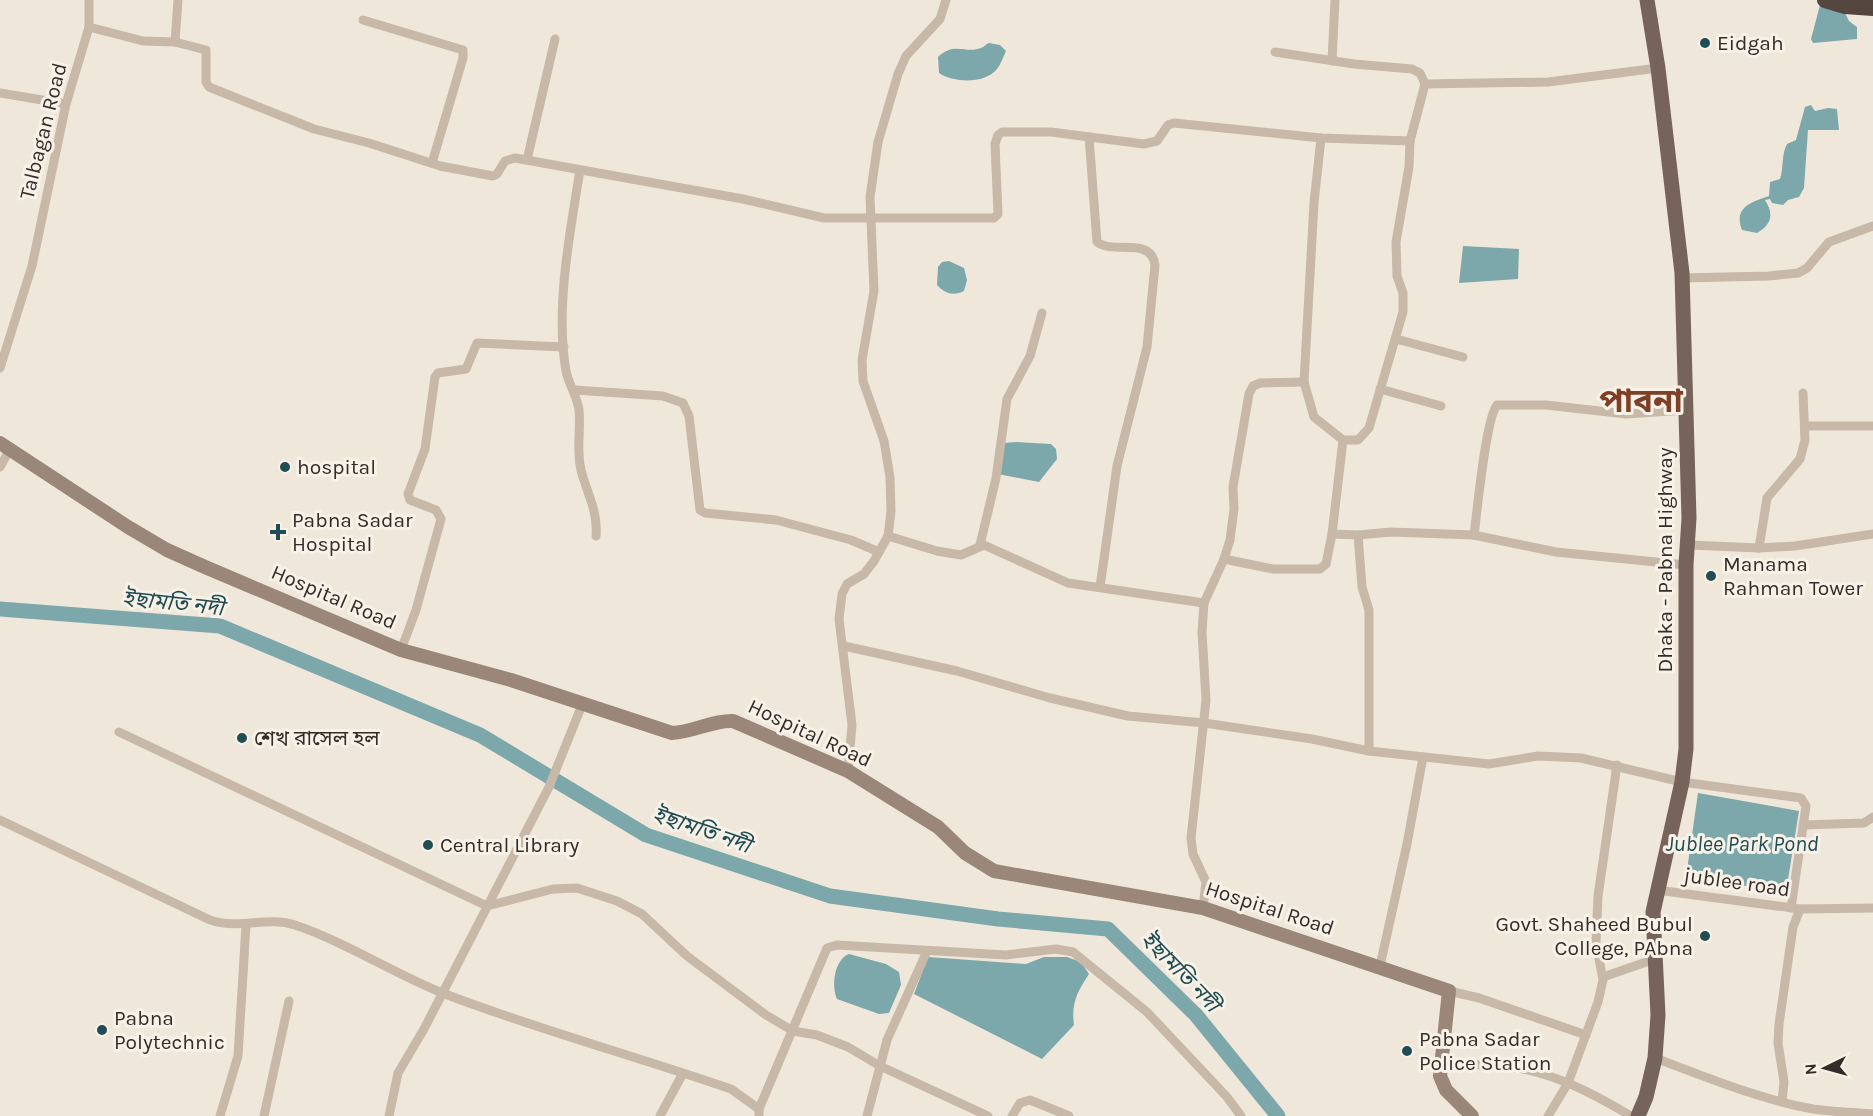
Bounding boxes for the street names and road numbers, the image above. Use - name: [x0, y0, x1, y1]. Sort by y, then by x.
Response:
- street label: Talbagan Road: [14, 60, 72, 202]
- street label: Dhaka - Pabna Highway: [1653, 447, 1677, 673]
- street label: Hospital Road: [268, 560, 400, 634]
- street label: Hospital Road: [744, 694, 876, 772]
- street label: jublee road: [1680, 862, 1792, 901]
- street label: Hospital Road: [1203, 876, 1337, 940]

